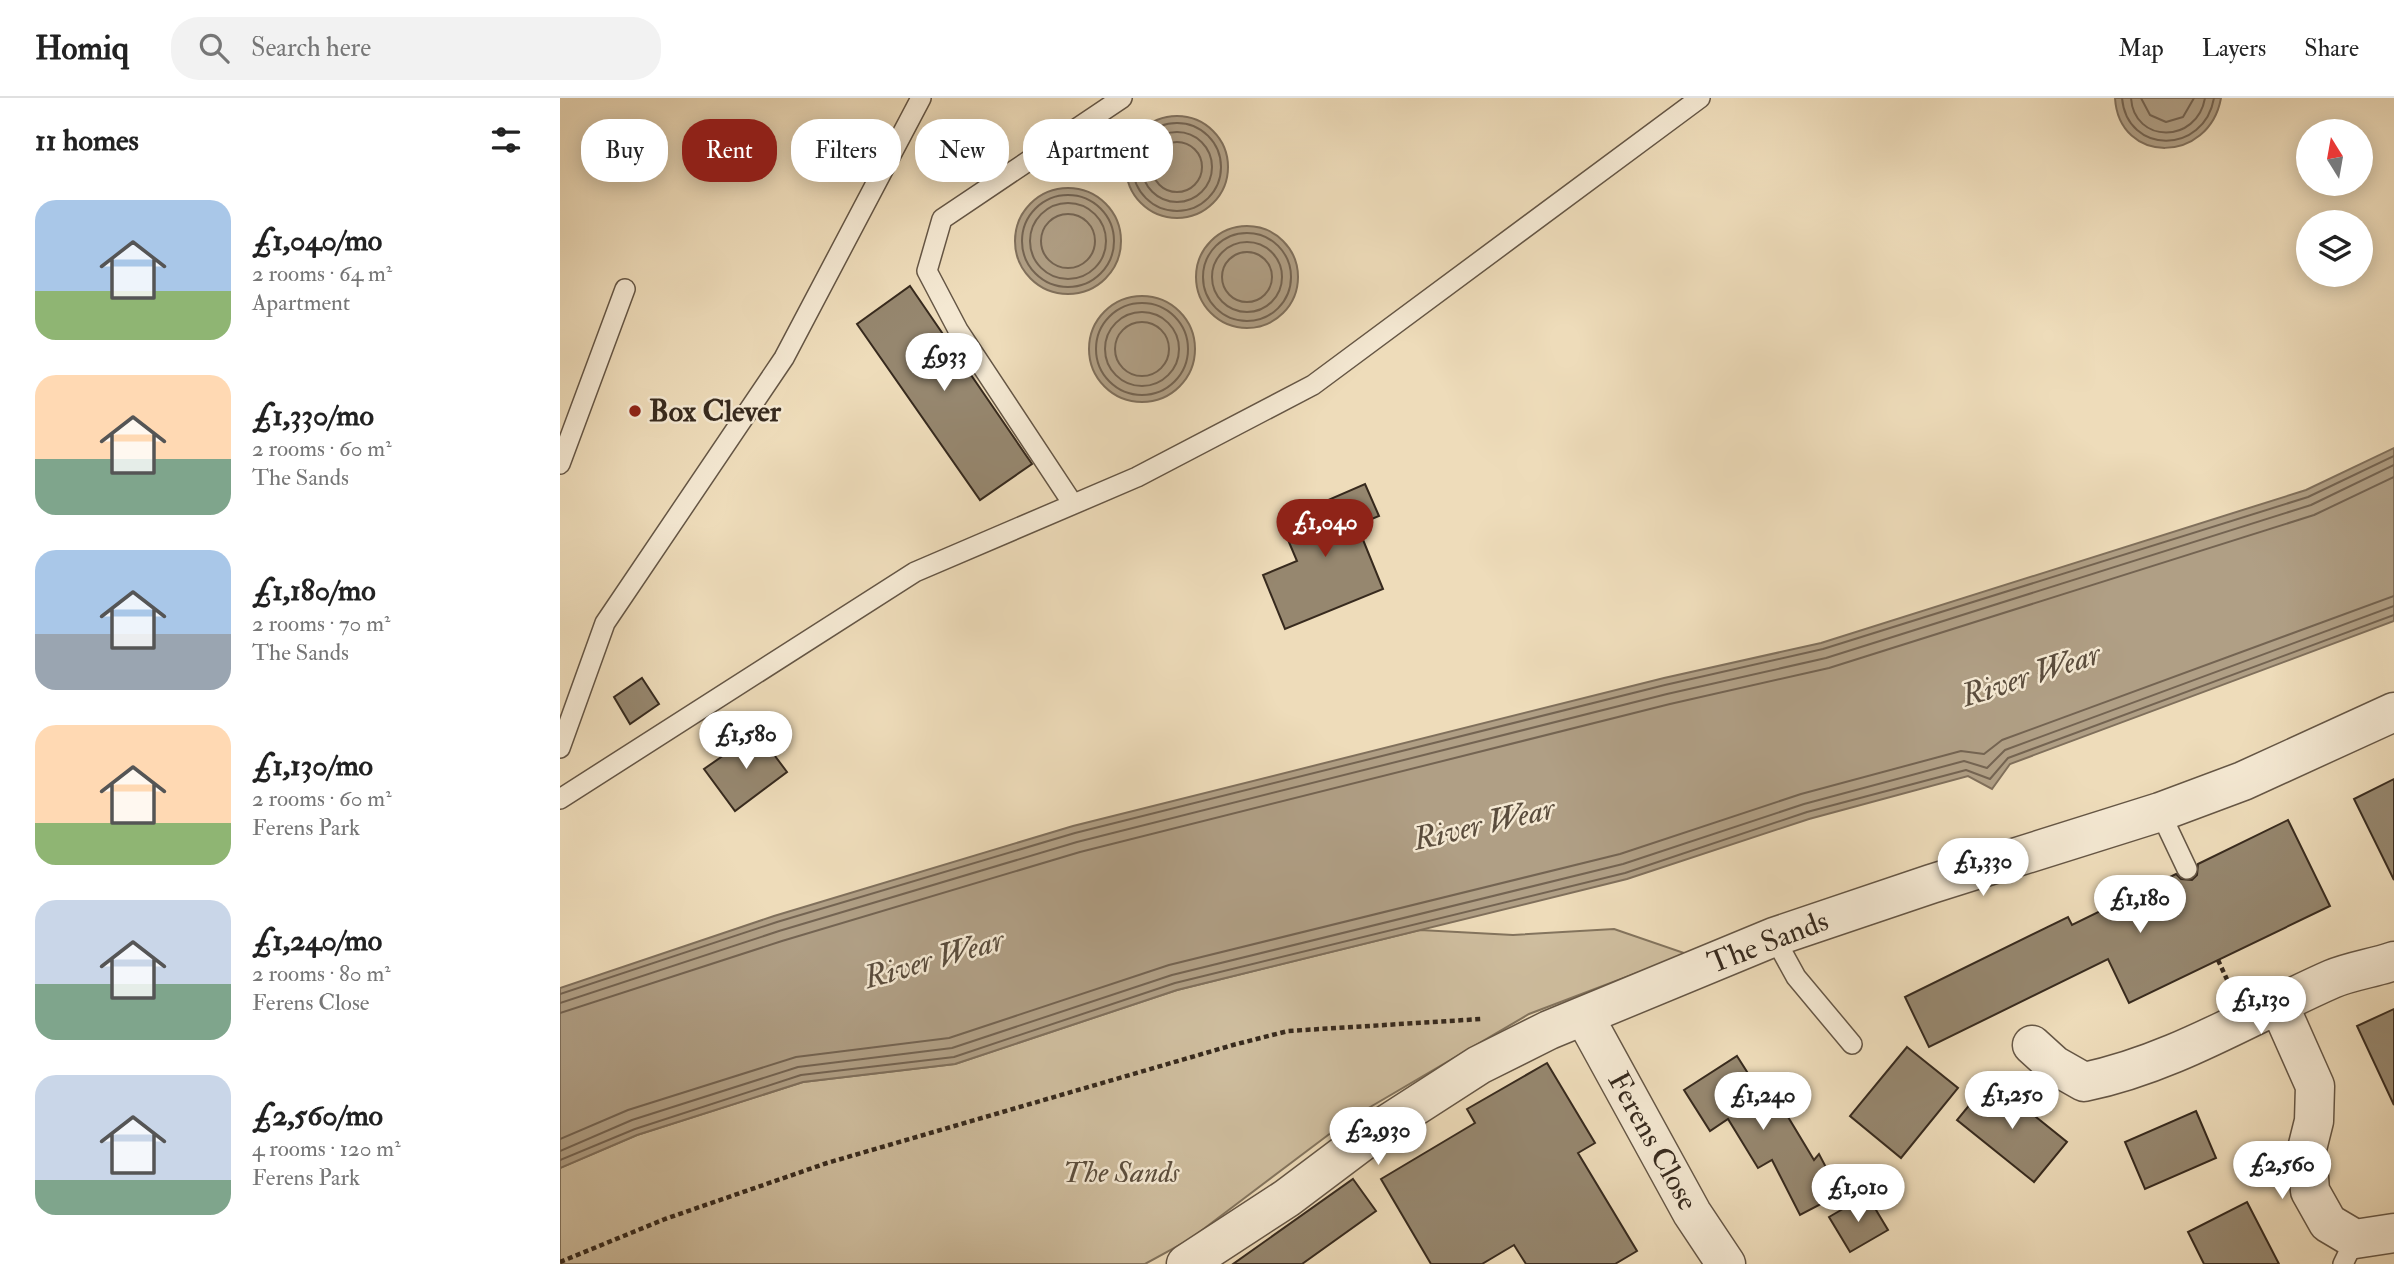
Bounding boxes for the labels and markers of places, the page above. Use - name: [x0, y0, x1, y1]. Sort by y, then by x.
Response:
- pin: £933: [903, 334, 985, 393]
- place label: Box Clever: [649, 393, 782, 430]
- marker: Box Clever: [627, 403, 643, 419]
- pin: £1,040: [1268, 500, 1382, 559]
- pin: £1,580: [689, 712, 803, 771]
- pin: £1,330: [1926, 838, 2040, 898]
- pin: £1,180: [2083, 876, 2197, 935]
- pin: £1,130: [2204, 976, 2318, 1036]
- pin: £1,240: [1706, 1072, 1820, 1132]
- pin: £1,250: [1955, 1072, 2069, 1131]
- pin: £2,930: [1321, 1108, 1435, 1167]
- pin: £2,560: [2225, 1142, 2339, 1201]
- pin: £1,010: [1801, 1164, 1915, 1224]

